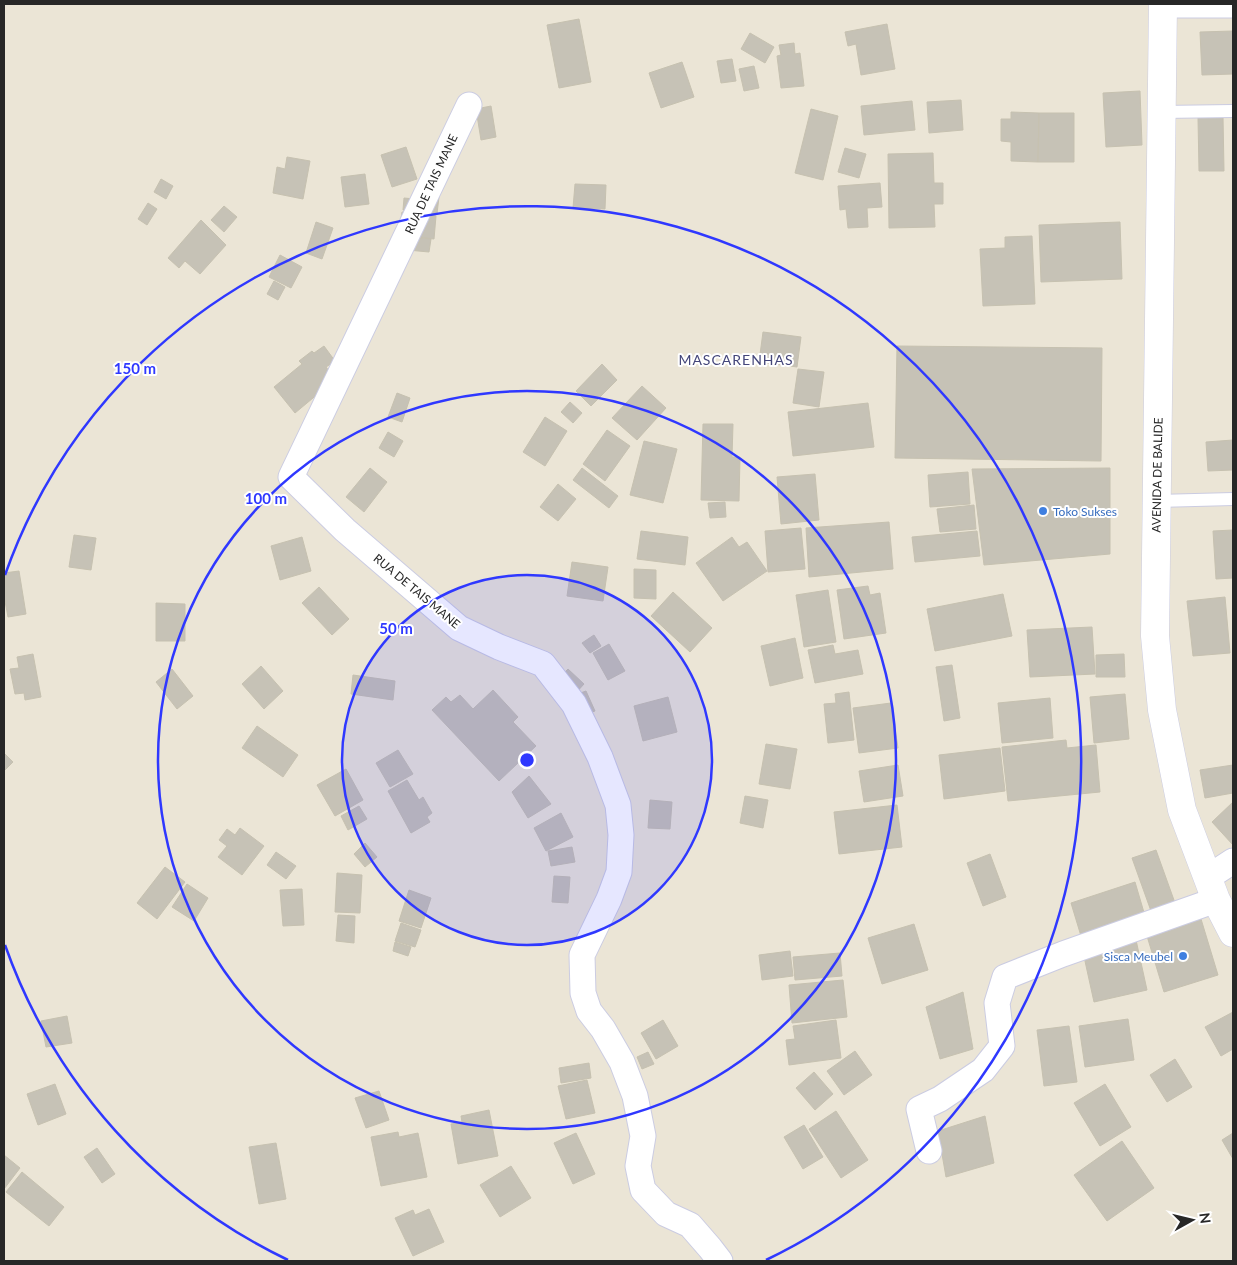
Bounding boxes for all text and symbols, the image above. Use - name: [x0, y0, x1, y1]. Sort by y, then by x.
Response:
- street label: RUA DE TAIS MANE: [401, 132, 461, 236]
- district label: MASCARENHAS: [678, 351, 794, 368]
- text: 150 m: [114, 359, 156, 377]
- street label: AVENIDA DE BALIDE: [1148, 417, 1166, 533]
- text: 100 m: [245, 489, 287, 507]
- place label: Toko Sukses: [1053, 504, 1117, 519]
- marker: Toko Sukses: [1037, 505, 1049, 517]
- street label: RUA DE TAIS MANE: [371, 550, 463, 632]
- text: 50 m: [379, 619, 413, 637]
- centre of rings: [518, 751, 536, 769]
- place label: Sisca Meubel: [1104, 949, 1173, 964]
- marker: Sisca Meubel: [1177, 950, 1189, 962]
- north arrow: [1167, 1195, 1217, 1245]
- text: N: [1196, 1212, 1215, 1225]

